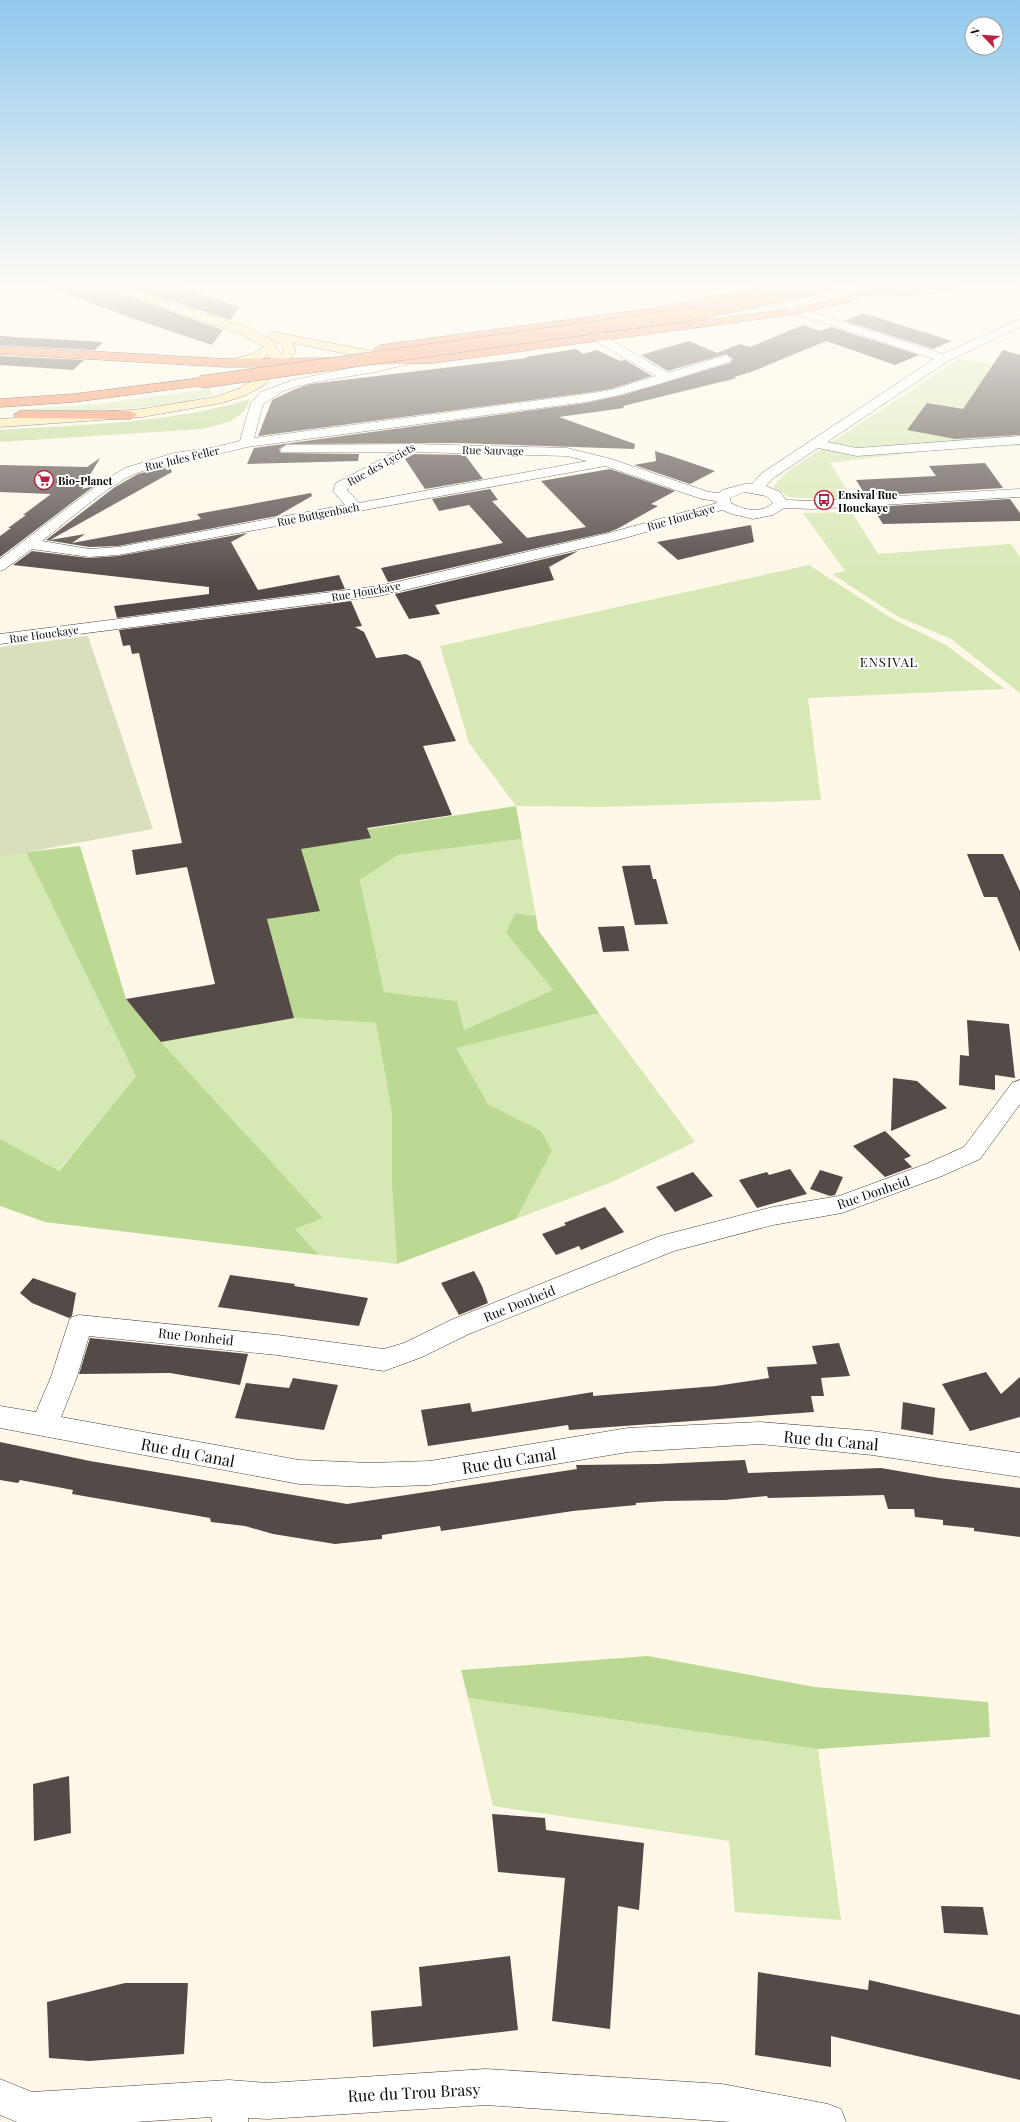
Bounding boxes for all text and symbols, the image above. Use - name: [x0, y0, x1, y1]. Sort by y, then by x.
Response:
- north arrow: [964, 16, 1004, 56]
- text: N: [966, 25, 983, 38]
- street label: Rue des Lyciets: [344, 439, 418, 489]
- street label: Rue Jules Feller: [143, 442, 221, 474]
- street label: Rue Sauvage: [462, 442, 524, 458]
- supermarket icon: Bio-Planet: [33, 469, 55, 491]
- place label: Bio-Planet: [58, 473, 113, 488]
- place label: Ensival Rue Houckaye: [838, 487, 898, 515]
- bus stop icon: Ensival Rue Houckaye: [813, 489, 835, 511]
- street label: Rue Buttgenbach: [276, 499, 361, 529]
- street label: Rue Houckaye: [645, 500, 717, 534]
- street label: Rue Houckaye: [330, 577, 402, 604]
- street label: Rue Houckaye: [8, 622, 80, 646]
- district label: ENSIVAL: [860, 653, 918, 670]
- street label: Rue Donheid: [834, 1172, 912, 1212]
- street label: Rue Donheid: [481, 1281, 558, 1325]
- street label: Rue Donheid: [157, 1324, 235, 1348]
- street label: Rue du Canal: [783, 1425, 880, 1455]
- street label: Rue du Canal: [139, 1433, 237, 1471]
- street label: Rue du Canal: [460, 1442, 558, 1478]
- street label: Rue du Trou Brasy: [347, 2078, 481, 2106]

